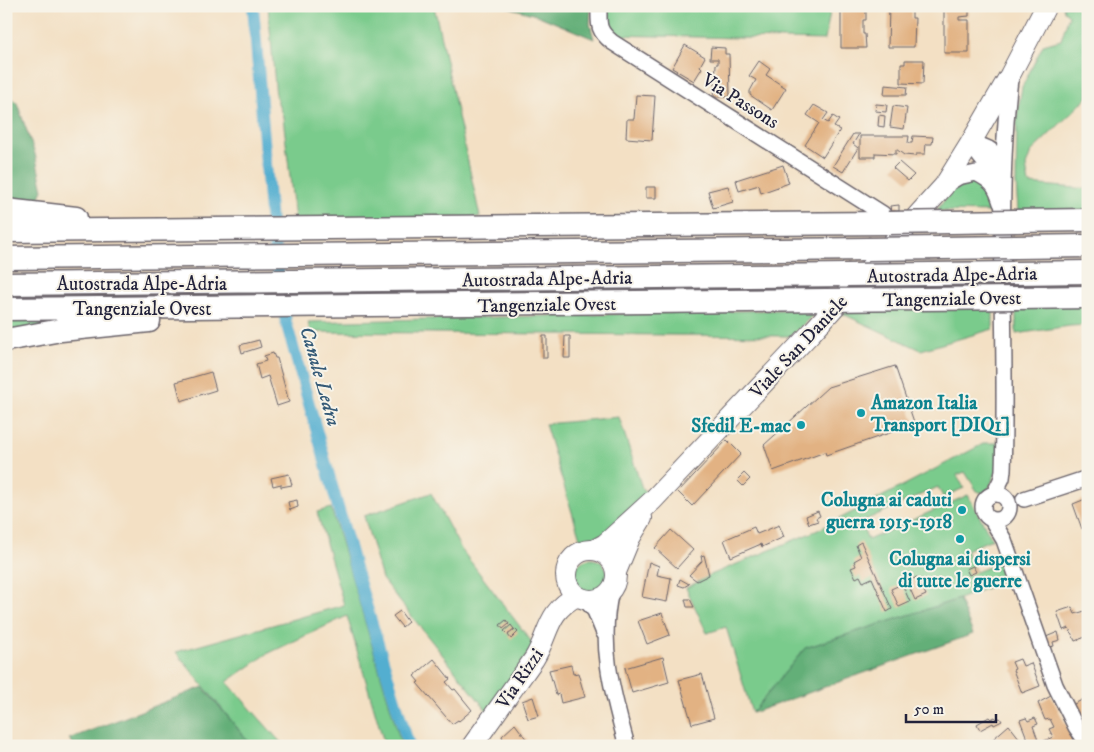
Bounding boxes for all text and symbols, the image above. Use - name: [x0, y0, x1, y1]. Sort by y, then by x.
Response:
- street label: Via Passons: [697, 68, 783, 134]
- street label: Autostrada Alpe-Adria: [867, 263, 1037, 288]
- street label: Autostrada Alpe-Adria: [462, 267, 632, 292]
- street label: Autostrada Alpe-Adria: [57, 273, 227, 296]
- street label: Tangenziale Ovest: [883, 287, 1022, 312]
- street label: Viale San Daniele: [745, 290, 853, 404]
- street label: Tangenziale Ovest: [478, 293, 617, 318]
- street label: Tangenziale Ovest: [73, 298, 211, 321]
- water label: Canale Ledra: [293, 324, 346, 429]
- place label: Amazon Italia Transport [DIQ1]: [870, 392, 1010, 437]
- marker: Amazon Italia Transport [DIQ1]: [855, 407, 867, 419]
- place label: Sfedil E-mac: [691, 415, 791, 438]
- marker: Sfedil E-mac: [795, 419, 807, 431]
- place label: Colugna ai caduti guerra 1915-1918: [821, 489, 952, 534]
- marker: Colugna ai caduti guerra 1915-1918: [956, 504, 968, 516]
- marker: Colugna ai dispersi di tutte le guerre: [954, 533, 966, 545]
- place label: Colugna ai dispersi di tutte le guerre: [889, 548, 1031, 593]
- street label: Via Rizzi: [491, 644, 549, 714]
- scale bar: [906, 692, 996, 724]
- text: 50 m: [914, 700, 944, 719]

